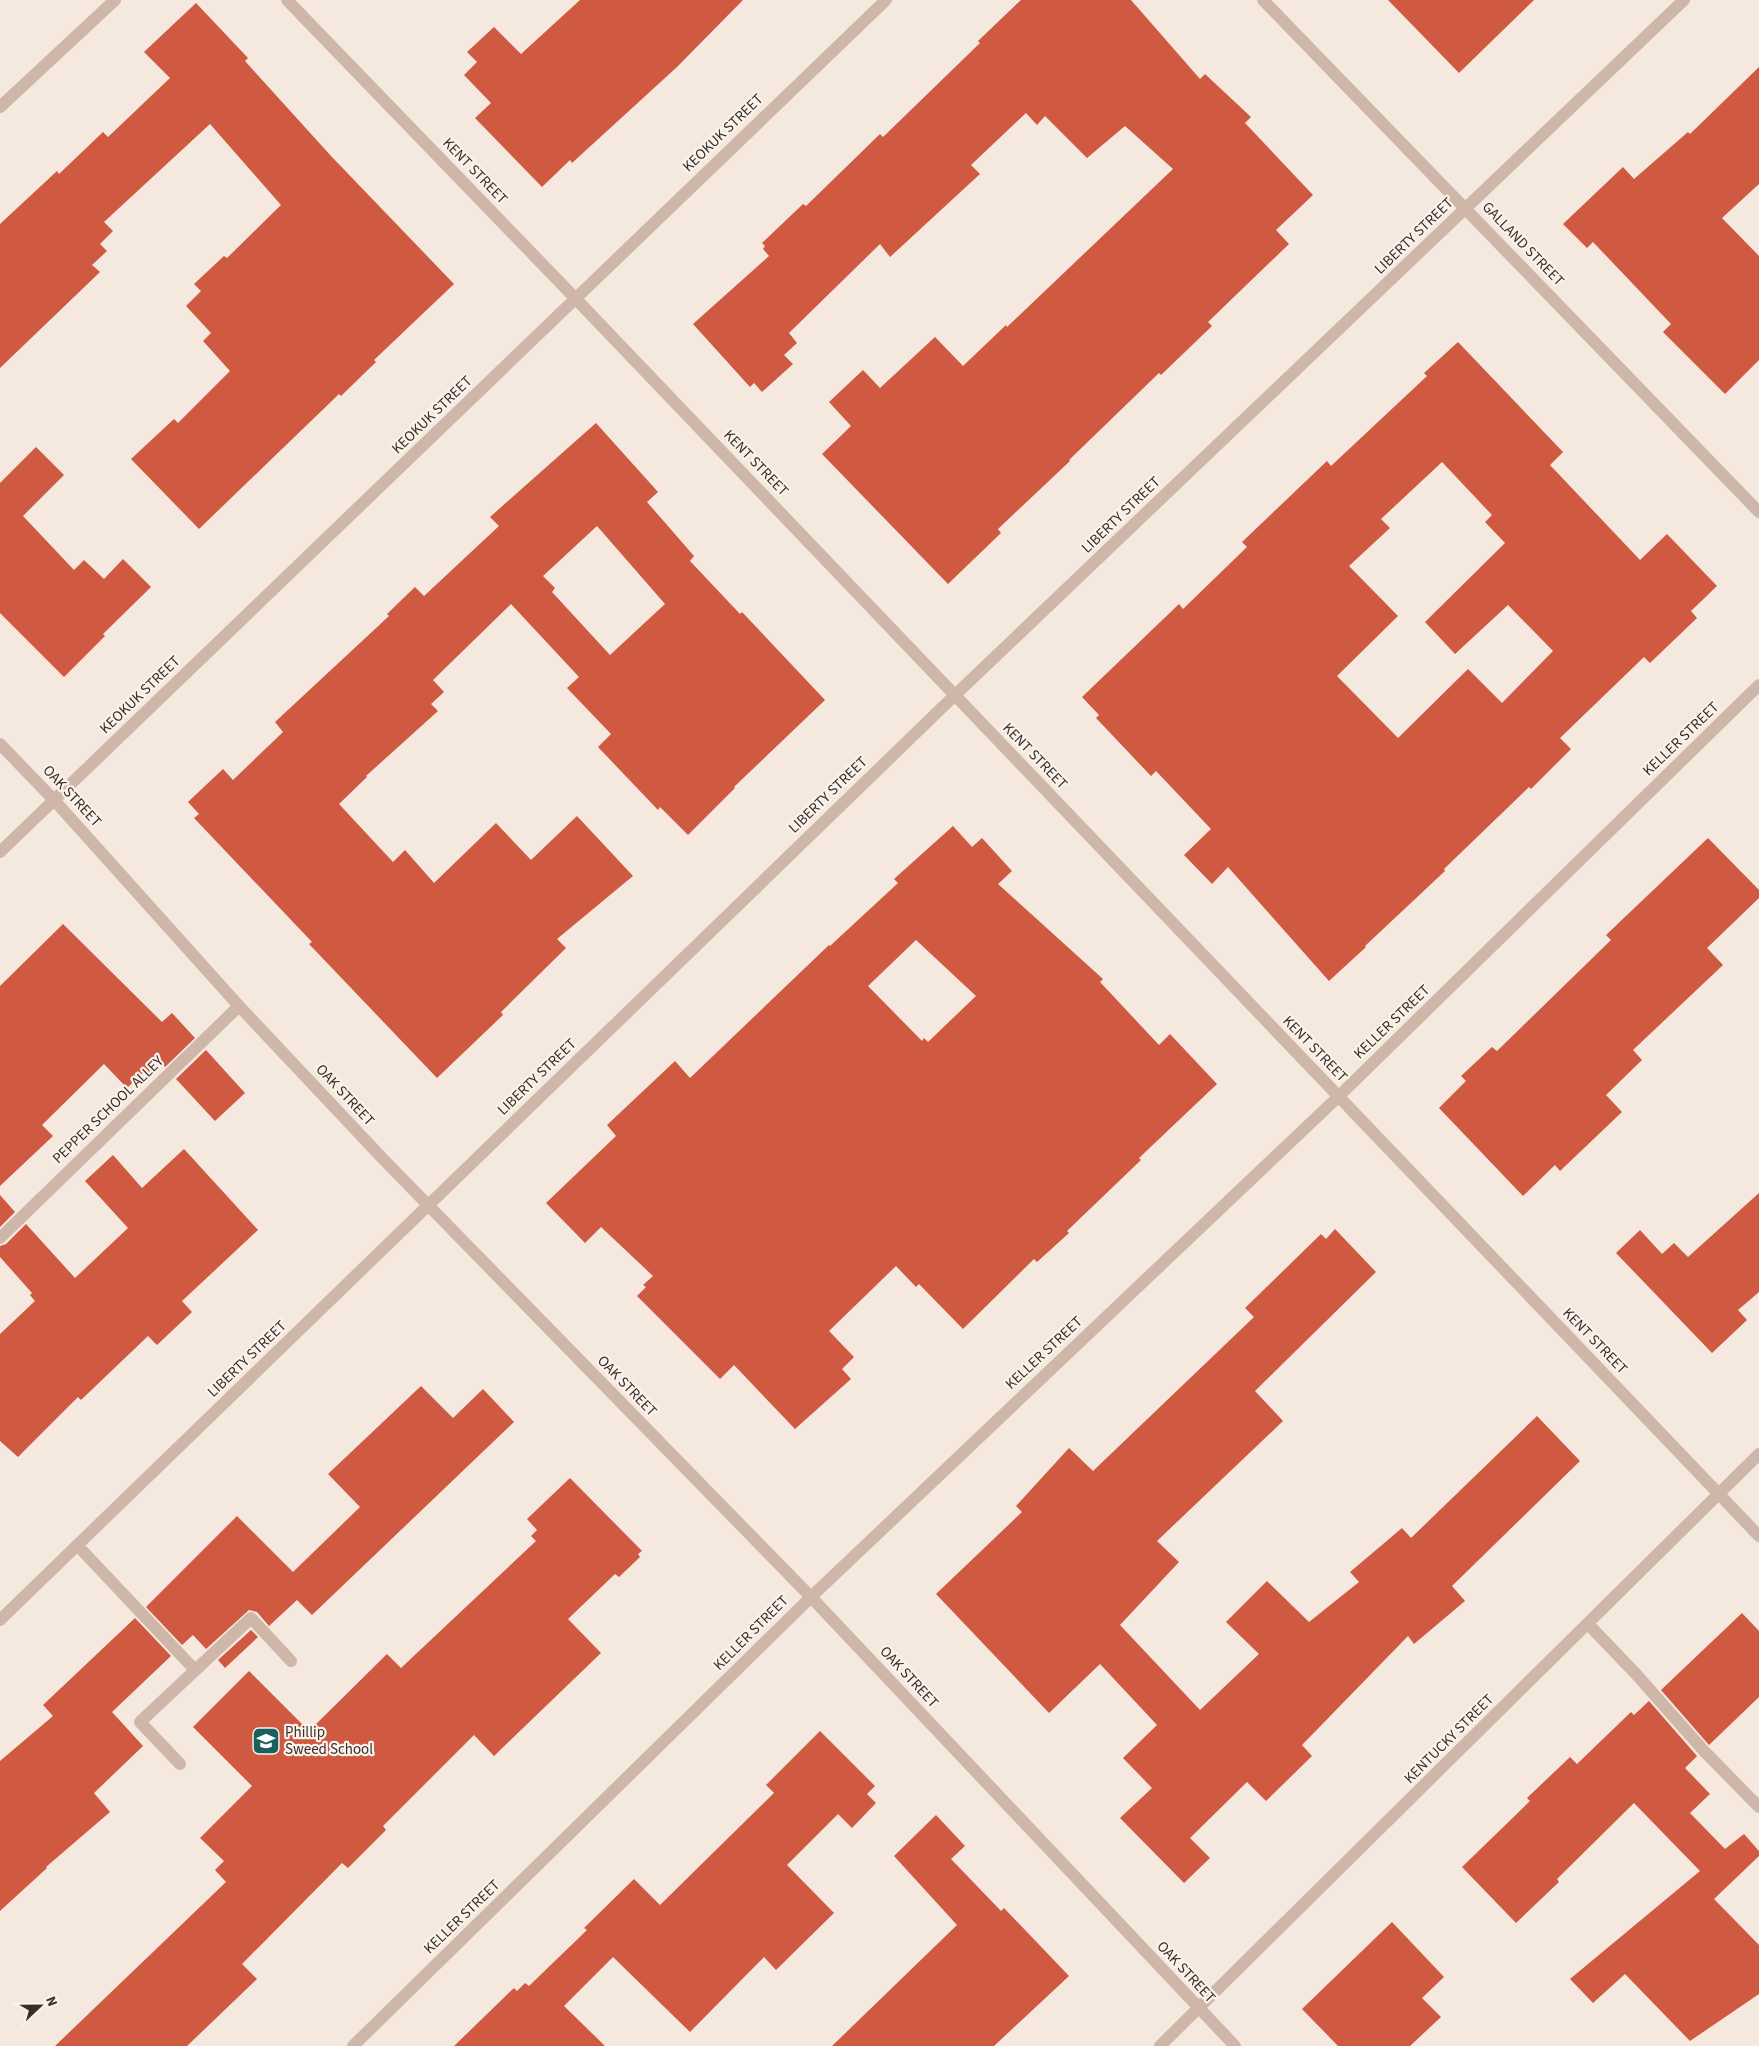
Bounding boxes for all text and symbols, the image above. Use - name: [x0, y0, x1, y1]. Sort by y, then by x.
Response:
- street label: KEOKUK STREET: [678, 89, 768, 177]
- street label: KENT STREET: [438, 133, 512, 209]
- street label: LIBERTY STREET: [1370, 193, 1458, 279]
- street label: GALLAND STREET: [1477, 197, 1569, 291]
- street label: KEOKUK STREET: [387, 371, 477, 459]
- street label: KENT STREET: [719, 425, 793, 501]
- street label: LIBERTY STREET: [1077, 472, 1165, 558]
- street label: KEOKUK STREET: [95, 651, 185, 739]
- street label: KELLER STREET: [1638, 697, 1724, 781]
- street label: KENT STREET: [998, 718, 1072, 794]
- street label: LIBERTY STREET: [784, 752, 872, 838]
- street label: OAK STREET: [38, 760, 106, 832]
- street label: KELLER STREET: [1349, 980, 1435, 1064]
- street label: KENT STREET: [1278, 1011, 1352, 1087]
- street label: LIBERTY STREET: [493, 1034, 581, 1120]
- street label: PEPPER SCHOOL ALLEY: [48, 1051, 169, 1169]
- street label: OAK STREET: [311, 1059, 379, 1131]
- street label: KENT STREET: [1558, 1303, 1632, 1379]
- street label: KELLER STREET: [1001, 1312, 1087, 1394]
- street label: LIBERTY STREET: [203, 1316, 291, 1402]
- street label: OAK STREET: [592, 1351, 662, 1421]
- street label: KELLER STREET: [709, 1591, 793, 1675]
- street label: OAK STREET: [875, 1641, 943, 1713]
- street label: KENTUCKY STREET: [1399, 1689, 1499, 1789]
- place label: Phillip Sweed School: [285, 1722, 373, 1760]
- school or university icon: Phillip Sweed School: [251, 1726, 281, 1756]
- street label: KELLER STREET: [419, 1875, 505, 1959]
- street label: OAK STREET: [1152, 1936, 1220, 2008]
- north arrow: [15, 1981, 65, 2031]
- text: N: [40, 1993, 62, 2010]

